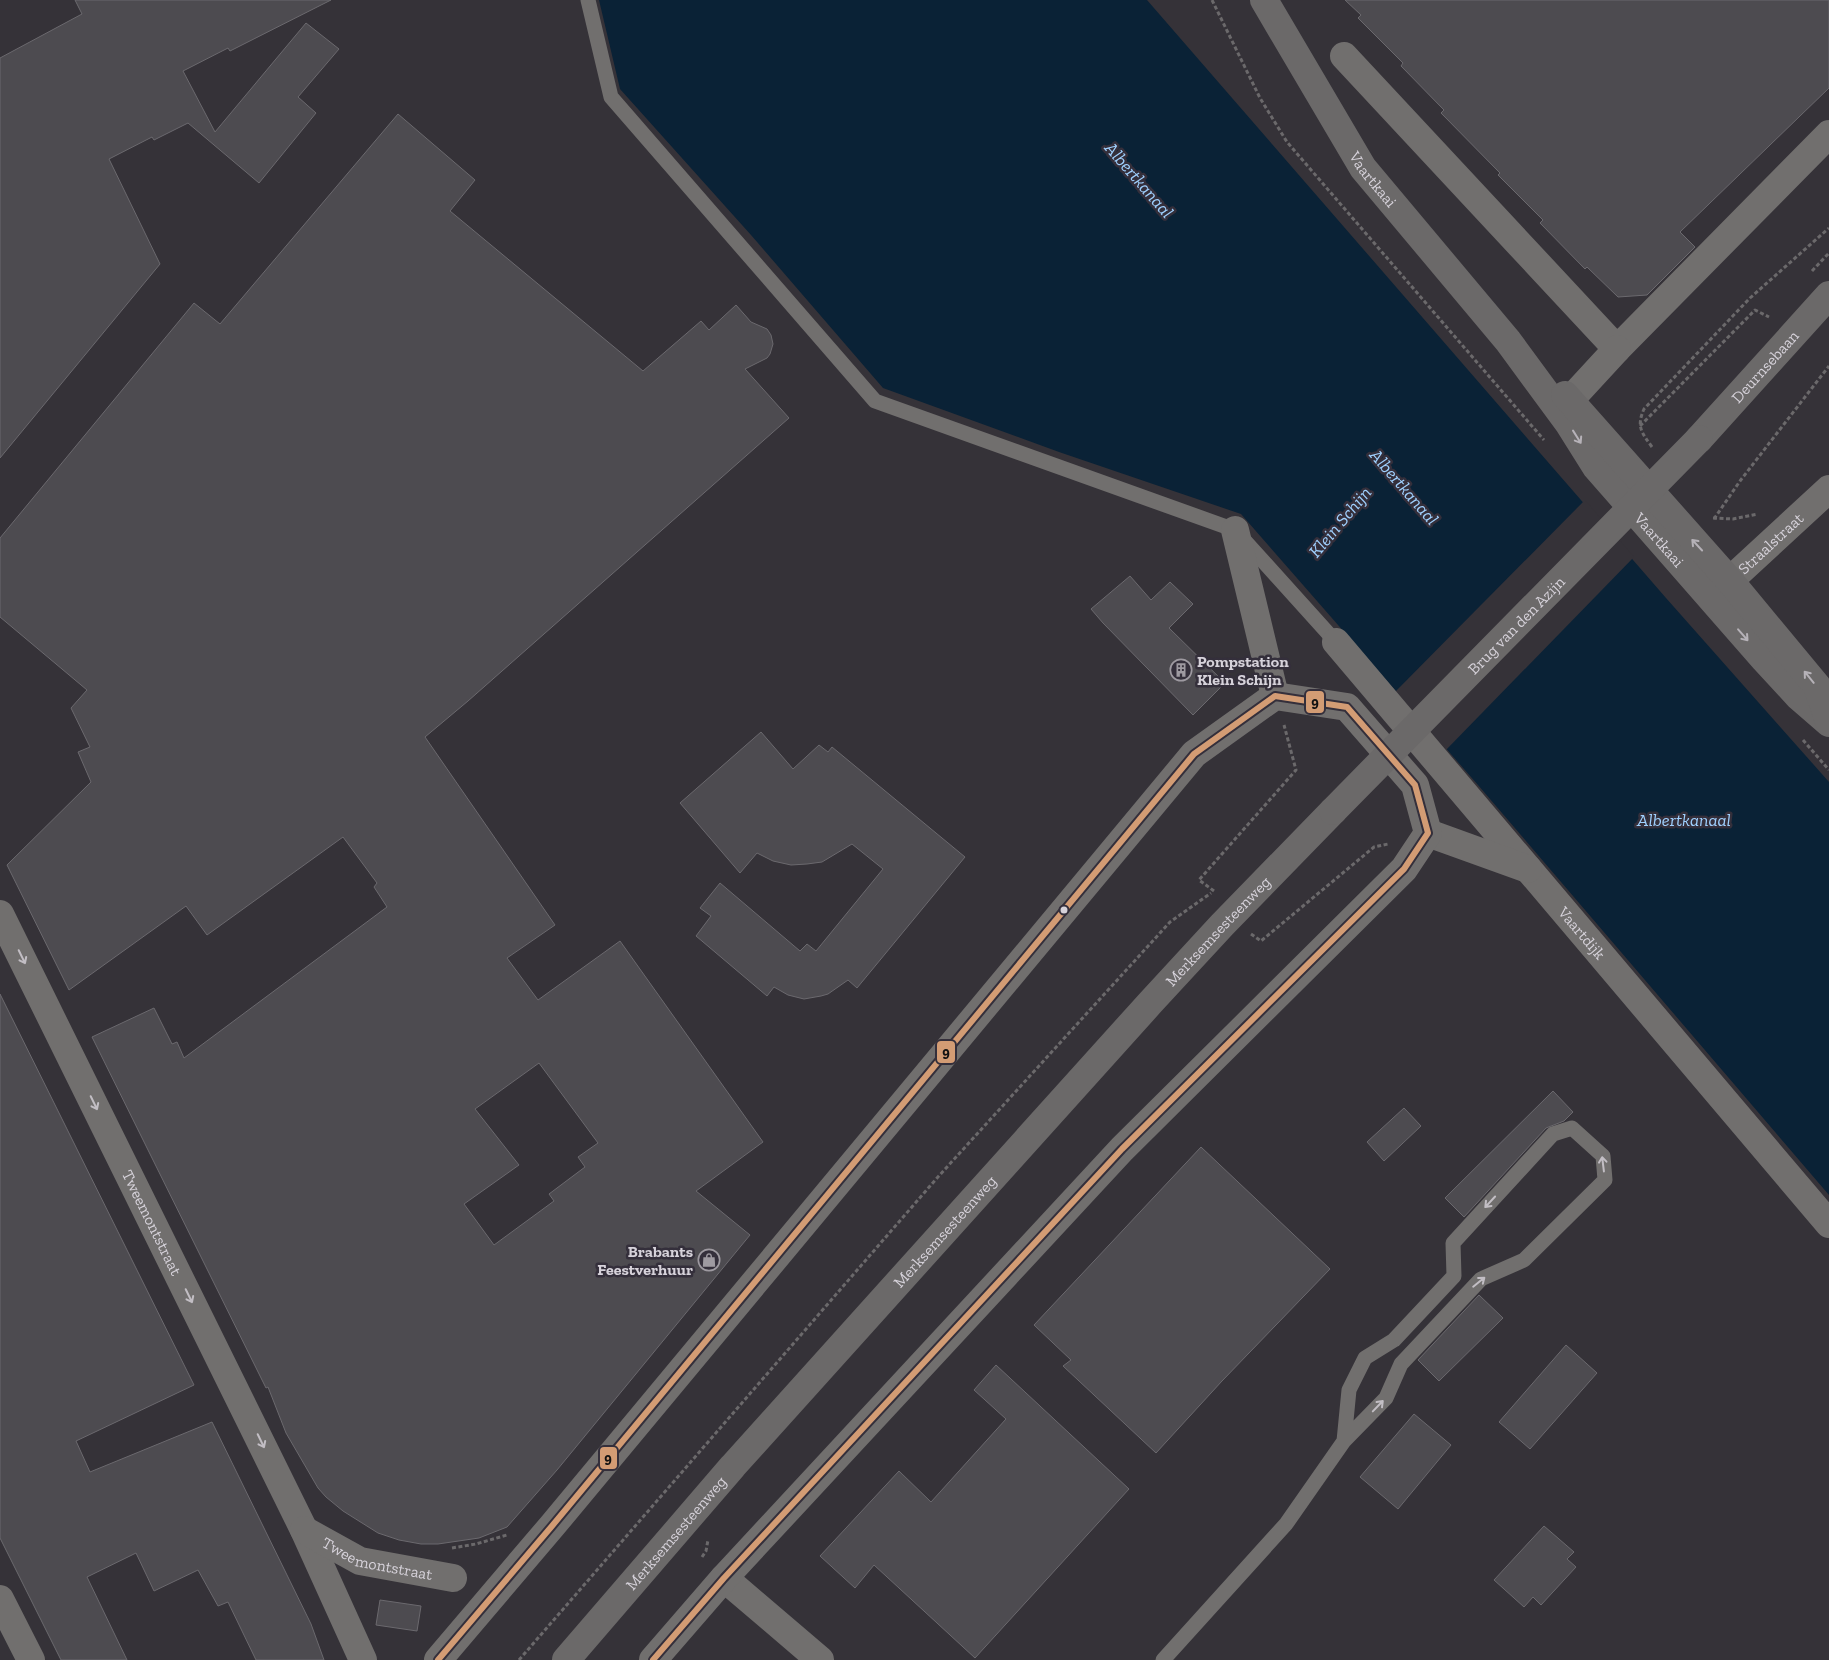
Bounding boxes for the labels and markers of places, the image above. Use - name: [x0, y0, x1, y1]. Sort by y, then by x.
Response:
- place label: Pompstation Klein Schijn: [1197, 652, 1289, 689]
- building icon: Pompstation Klein Schijn: [1169, 658, 1193, 682]
- unlabelled marker: [1059, 905, 1069, 915]
- place label: Brabants Feestverhuur: [597, 1242, 693, 1279]
- shop icon: Brabants Feestverhuur: [697, 1248, 721, 1272]

